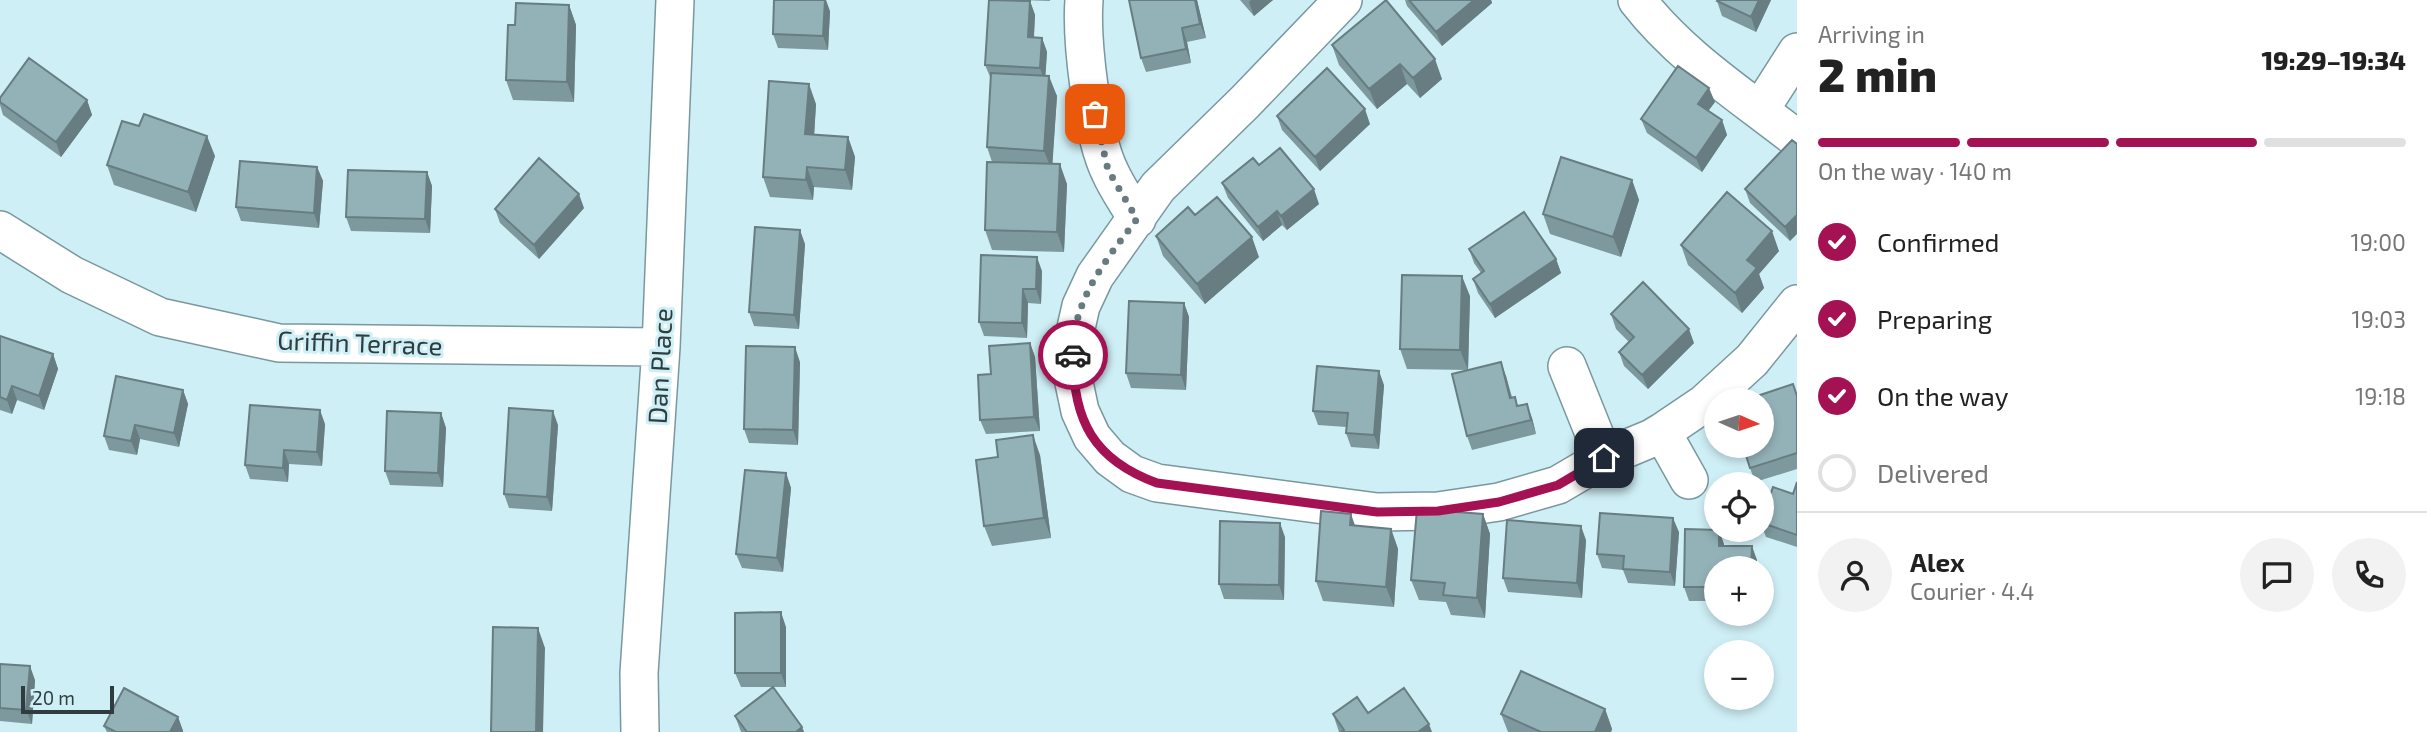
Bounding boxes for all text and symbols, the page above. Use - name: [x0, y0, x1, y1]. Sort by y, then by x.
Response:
- text: Arriving in: [1818, 20, 1925, 48]
- text: 19:29–19:34: [2261, 44, 2406, 75]
- text: 2 min: [1818, 46, 1937, 101]
- pin: [1065, 84, 1125, 144]
- icon: bag: [1076, 95, 1114, 133]
- text: On the way · 140 m: [1818, 157, 2012, 185]
- icon: check: [1818, 223, 1856, 261]
- text: Confirmed: [1877, 226, 2000, 257]
- text: 19:00: [2351, 228, 2406, 256]
- icon: check: [1818, 300, 1856, 338]
- text: Preparing: [1877, 303, 1992, 334]
- text: 19:03: [2352, 305, 2406, 333]
- street label: Dan Place: [640, 307, 678, 425]
- courier: [1038, 320, 1108, 390]
- street label: Griffin Terrace: [277, 324, 443, 360]
- icon: car: [1054, 336, 1092, 374]
- icon: check: [1818, 377, 1856, 415]
- text: On the way: [1877, 380, 2008, 411]
- text: 19:18: [2355, 382, 2406, 410]
- north arrow: [1704, 388, 1774, 458]
- map controls: [1704, 388, 1774, 710]
- pin: [1574, 428, 1634, 488]
- icon: home: [1585, 439, 1623, 477]
- text: Delivered: [1877, 457, 1989, 488]
- button: locate: [1704, 472, 1774, 542]
- button: person: [1818, 538, 1892, 612]
- button: chat: [2240, 538, 2314, 612]
- button: phone: [2332, 538, 2406, 612]
- text: Alex: [1910, 546, 1965, 577]
- button: +: [1704, 556, 1774, 626]
- text: Courier · 4.4: [1910, 577, 2034, 605]
- button: −: [1704, 640, 1774, 710]
- scale bar: [21, 683, 114, 715]
- text: 20 m: [32, 686, 75, 709]

